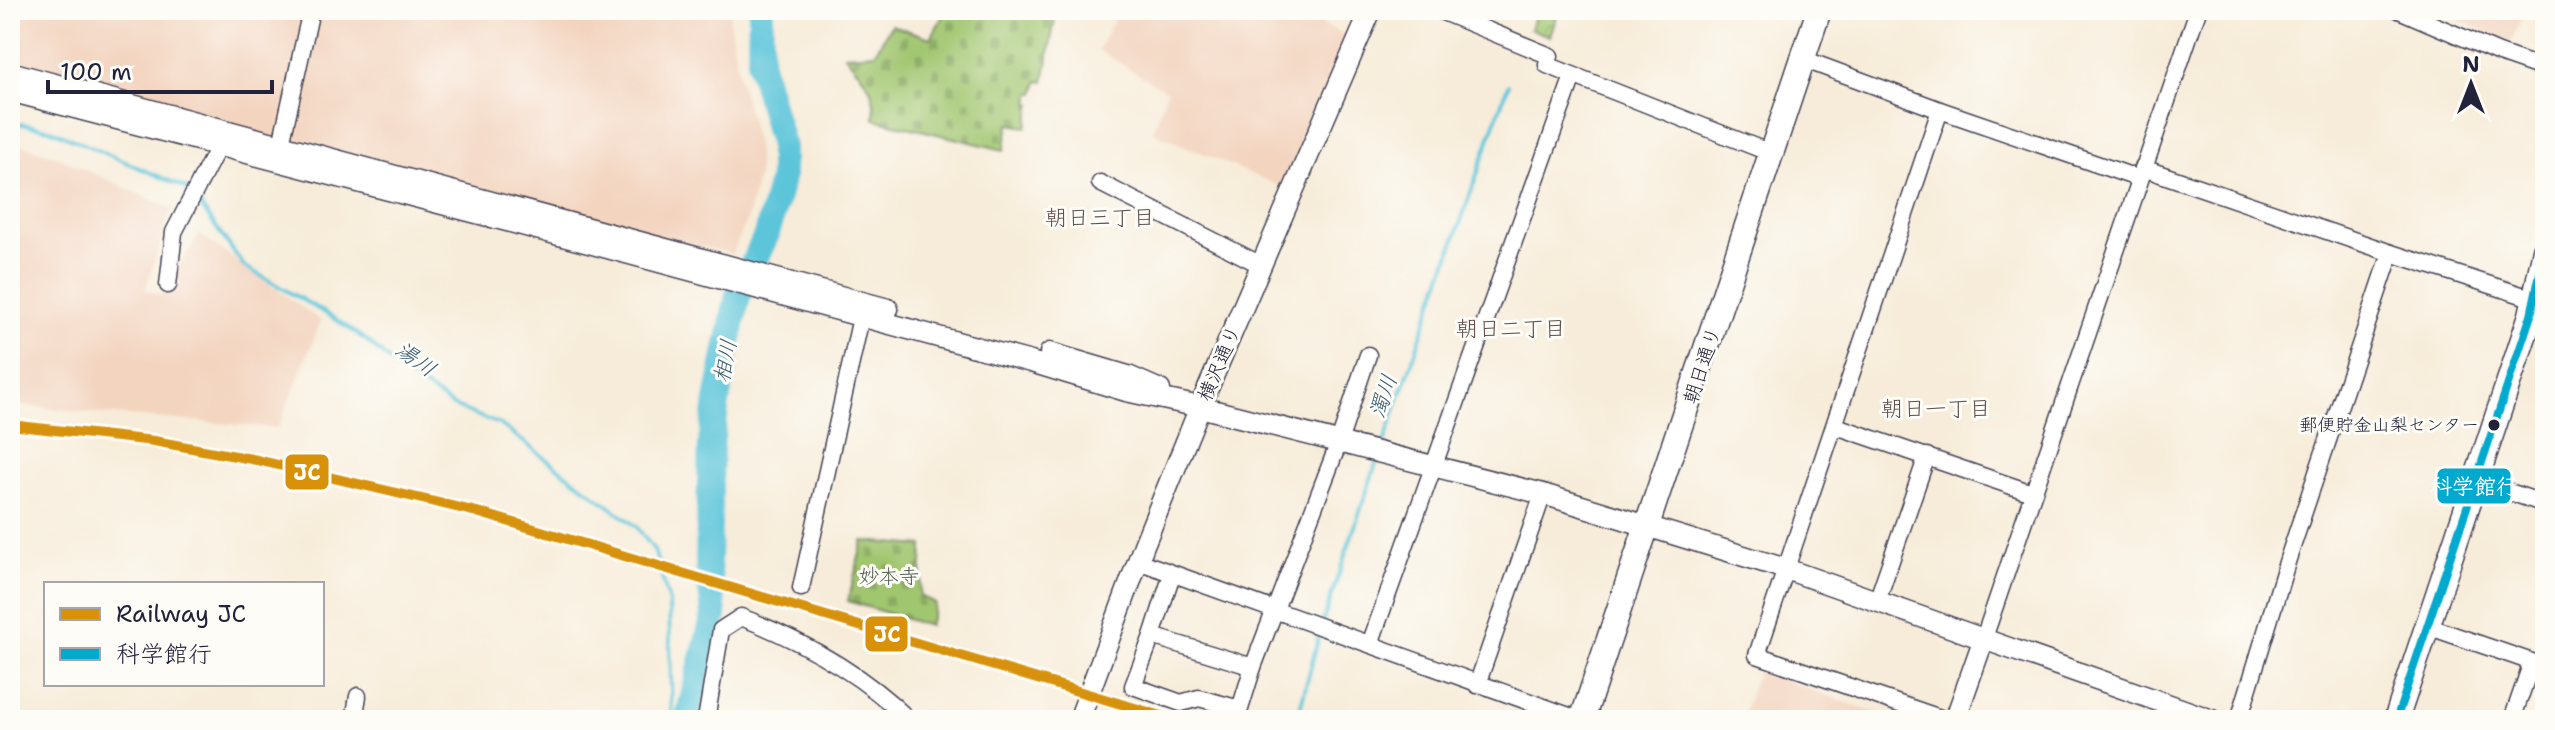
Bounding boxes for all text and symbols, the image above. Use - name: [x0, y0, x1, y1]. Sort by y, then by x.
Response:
- scale bar: [48, 44, 272, 94]
- north arrow: [2431, 44, 2511, 124]
- text: N: [2462, 50, 2480, 79]
- text: 100 m: [60, 56, 132, 88]
- district label: 朝日三丁目: [1045, 203, 1155, 232]
- district label: 朝日二丁目: [1456, 314, 1566, 343]
- street label: 横沢通り: [1191, 321, 1247, 405]
- street label: 朝日通り: [1677, 323, 1727, 407]
- water label: 湯川: [390, 334, 442, 384]
- water label: 相川: [707, 337, 743, 385]
- water label: 濁川: [1362, 370, 1404, 422]
- district label: 朝日一丁目: [1881, 394, 1991, 423]
- place label: 郵便貯金山梨センター: [2300, 413, 2479, 437]
- marker: 郵便貯金山梨センター: [2486, 417, 2502, 433]
- line badge: JC: [284, 453, 330, 491]
- text: JC: [293, 458, 321, 487]
- line badge: 科学館行: [2436, 467, 2512, 505]
- text: 科学館行: [2430, 472, 2518, 501]
- park label: 妙本寺: [859, 563, 919, 589]
- legend: [44, 582, 324, 686]
- text: Railway JC: [116, 598, 246, 630]
- line badge: JC: [864, 615, 909, 653]
- text: JC: [873, 620, 901, 649]
- text: 科学館行: [116, 638, 212, 670]

